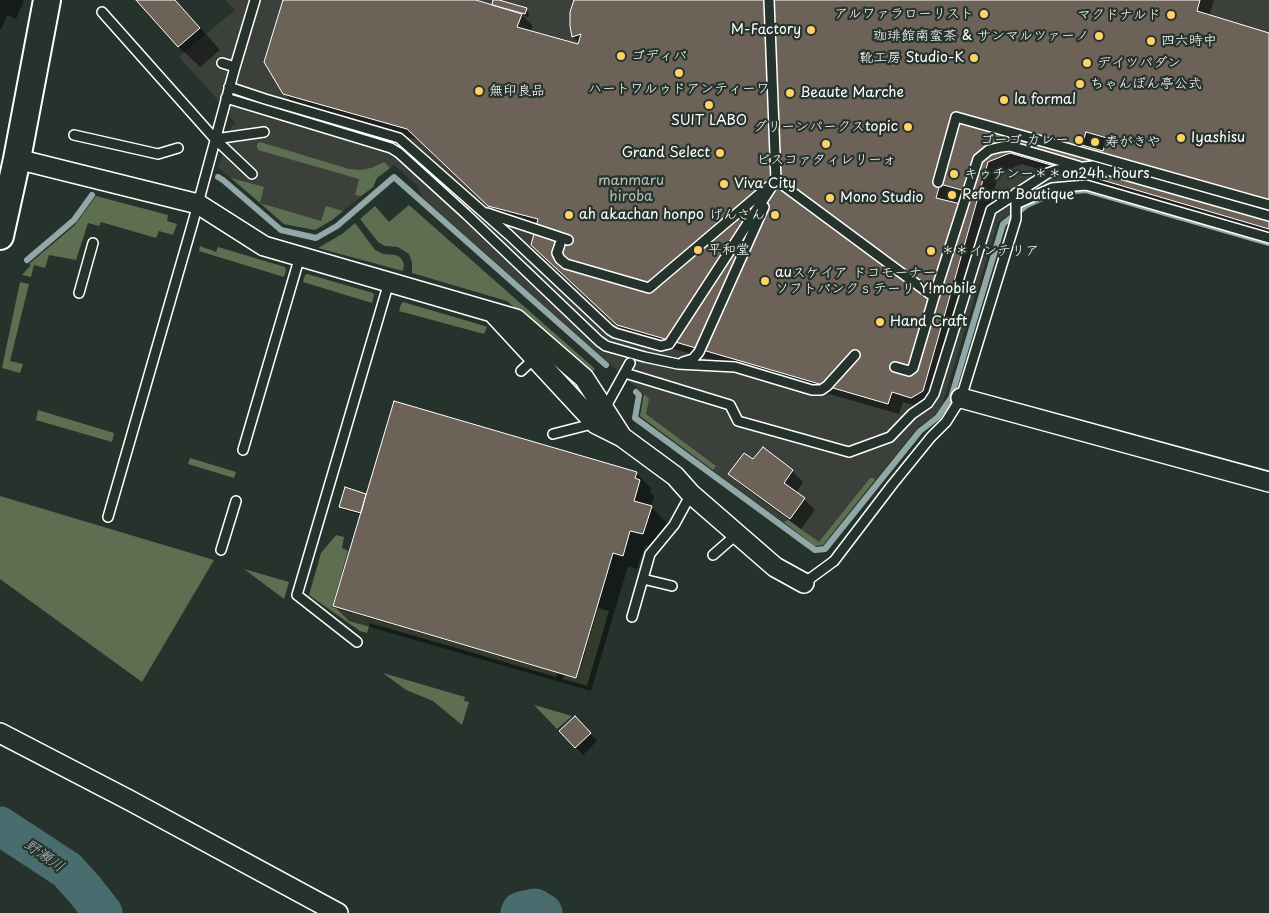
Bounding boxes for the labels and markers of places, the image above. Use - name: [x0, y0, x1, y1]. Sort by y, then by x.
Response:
- place label: アルワァラローリスト: [834, 6, 974, 22]
- place label: マクドナルド: [1077, 7, 1161, 23]
- marker: アルワァラローリスト: [978, 8, 990, 20]
- marker: マクドナルド: [1165, 9, 1177, 21]
- place label: M-Factory: [731, 22, 801, 38]
- marker: M-Factory: [805, 24, 817, 36]
- place label: 珈琲館南蛮茶 & サンマルツァーノ: [873, 28, 1089, 44]
- marker: 珈琲館南蛮茶 & サンマルツァーノ: [1093, 30, 1105, 42]
- place label: 四六時中: [1161, 33, 1217, 49]
- marker: 四六時中: [1145, 35, 1157, 47]
- place label: ゴディバ: [631, 48, 687, 64]
- marker: ゴディバ: [615, 50, 627, 62]
- place label: 靴工房 Studio-K: [859, 50, 964, 66]
- marker: 靴工房 Studio-K: [968, 52, 980, 64]
- place label: デイツパダン: [1097, 55, 1181, 71]
- marker: デイツパダン: [1081, 57, 1093, 69]
- marker: ハートワルゥドアンティーワ: [673, 67, 685, 79]
- place label: ちゃんぽん亭公式: [1090, 76, 1202, 92]
- marker: ちゃんぽん亭公式: [1074, 78, 1086, 90]
- place label: ハートワルゥドアンティーワ: [588, 81, 770, 97]
- place label: 無印良品: [489, 83, 545, 99]
- marker: 無印良品: [473, 85, 485, 97]
- place label: Beaute Marche: [800, 85, 904, 101]
- marker: Beaute Marche: [784, 87, 796, 99]
- place label: la formal: [1014, 92, 1076, 108]
- marker: la formal: [998, 94, 1010, 106]
- marker: SUIT LABO: [703, 99, 715, 111]
- place label: SUIT LABO: [671, 113, 747, 129]
- place label: グリーンパークスtopic: [753, 119, 898, 135]
- marker: グリーンパークスtopic: [902, 121, 914, 133]
- place label: Iyashisu: [1191, 130, 1245, 146]
- place label: ゴーゴ カレー: [980, 132, 1069, 148]
- marker: Iyashisu: [1175, 132, 1187, 144]
- marker: ゴーゴ カレー: [1073, 134, 1085, 146]
- place label: 寿がきや: [1105, 134, 1161, 150]
- marker: 寿がきや: [1089, 136, 1101, 148]
- marker: ビスコァタィレリーォ: [820, 138, 832, 150]
- place label: Grand Select: [622, 145, 710, 161]
- marker: Grand Select: [714, 147, 726, 159]
- place label: ビスコァタィレリーォ: [756, 152, 896, 168]
- place label: キゥチンー＊＊on24h. hours: [964, 166, 1150, 182]
- marker: キゥチンー＊＊on24h. hours: [948, 168, 960, 180]
- place label: Viva City: [734, 176, 796, 192]
- marker: Viva City: [718, 178, 730, 190]
- place label: Reform Boutique: [962, 187, 1074, 203]
- marker: Reform Boutique: [946, 189, 958, 201]
- place label: Mono Studio: [840, 190, 923, 206]
- marker: Mono Studio: [824, 192, 836, 204]
- place label: ah akachan honpo: [579, 207, 704, 223]
- place label: げんさん: [709, 207, 765, 223]
- marker: ah akachan honpo: [563, 209, 575, 221]
- marker: げんさん: [769, 209, 781, 221]
- place label: 平和堂: [708, 242, 750, 258]
- place label: ＊＊インテリア: [941, 243, 1039, 259]
- marker: 平和堂: [692, 244, 704, 256]
- marker: ＊＊インテリア: [925, 245, 937, 257]
- place label: auスケイア ドコモーナー ソフトバンクｓテーリ Y!mobile: [775, 265, 977, 298]
- marker: auスケイア ドコモーナー ソフトバンクｓテーリ Y!mobile: [759, 275, 771, 287]
- place label: Hand Craft: [890, 314, 968, 330]
- marker: Hand Craft: [874, 316, 886, 328]

